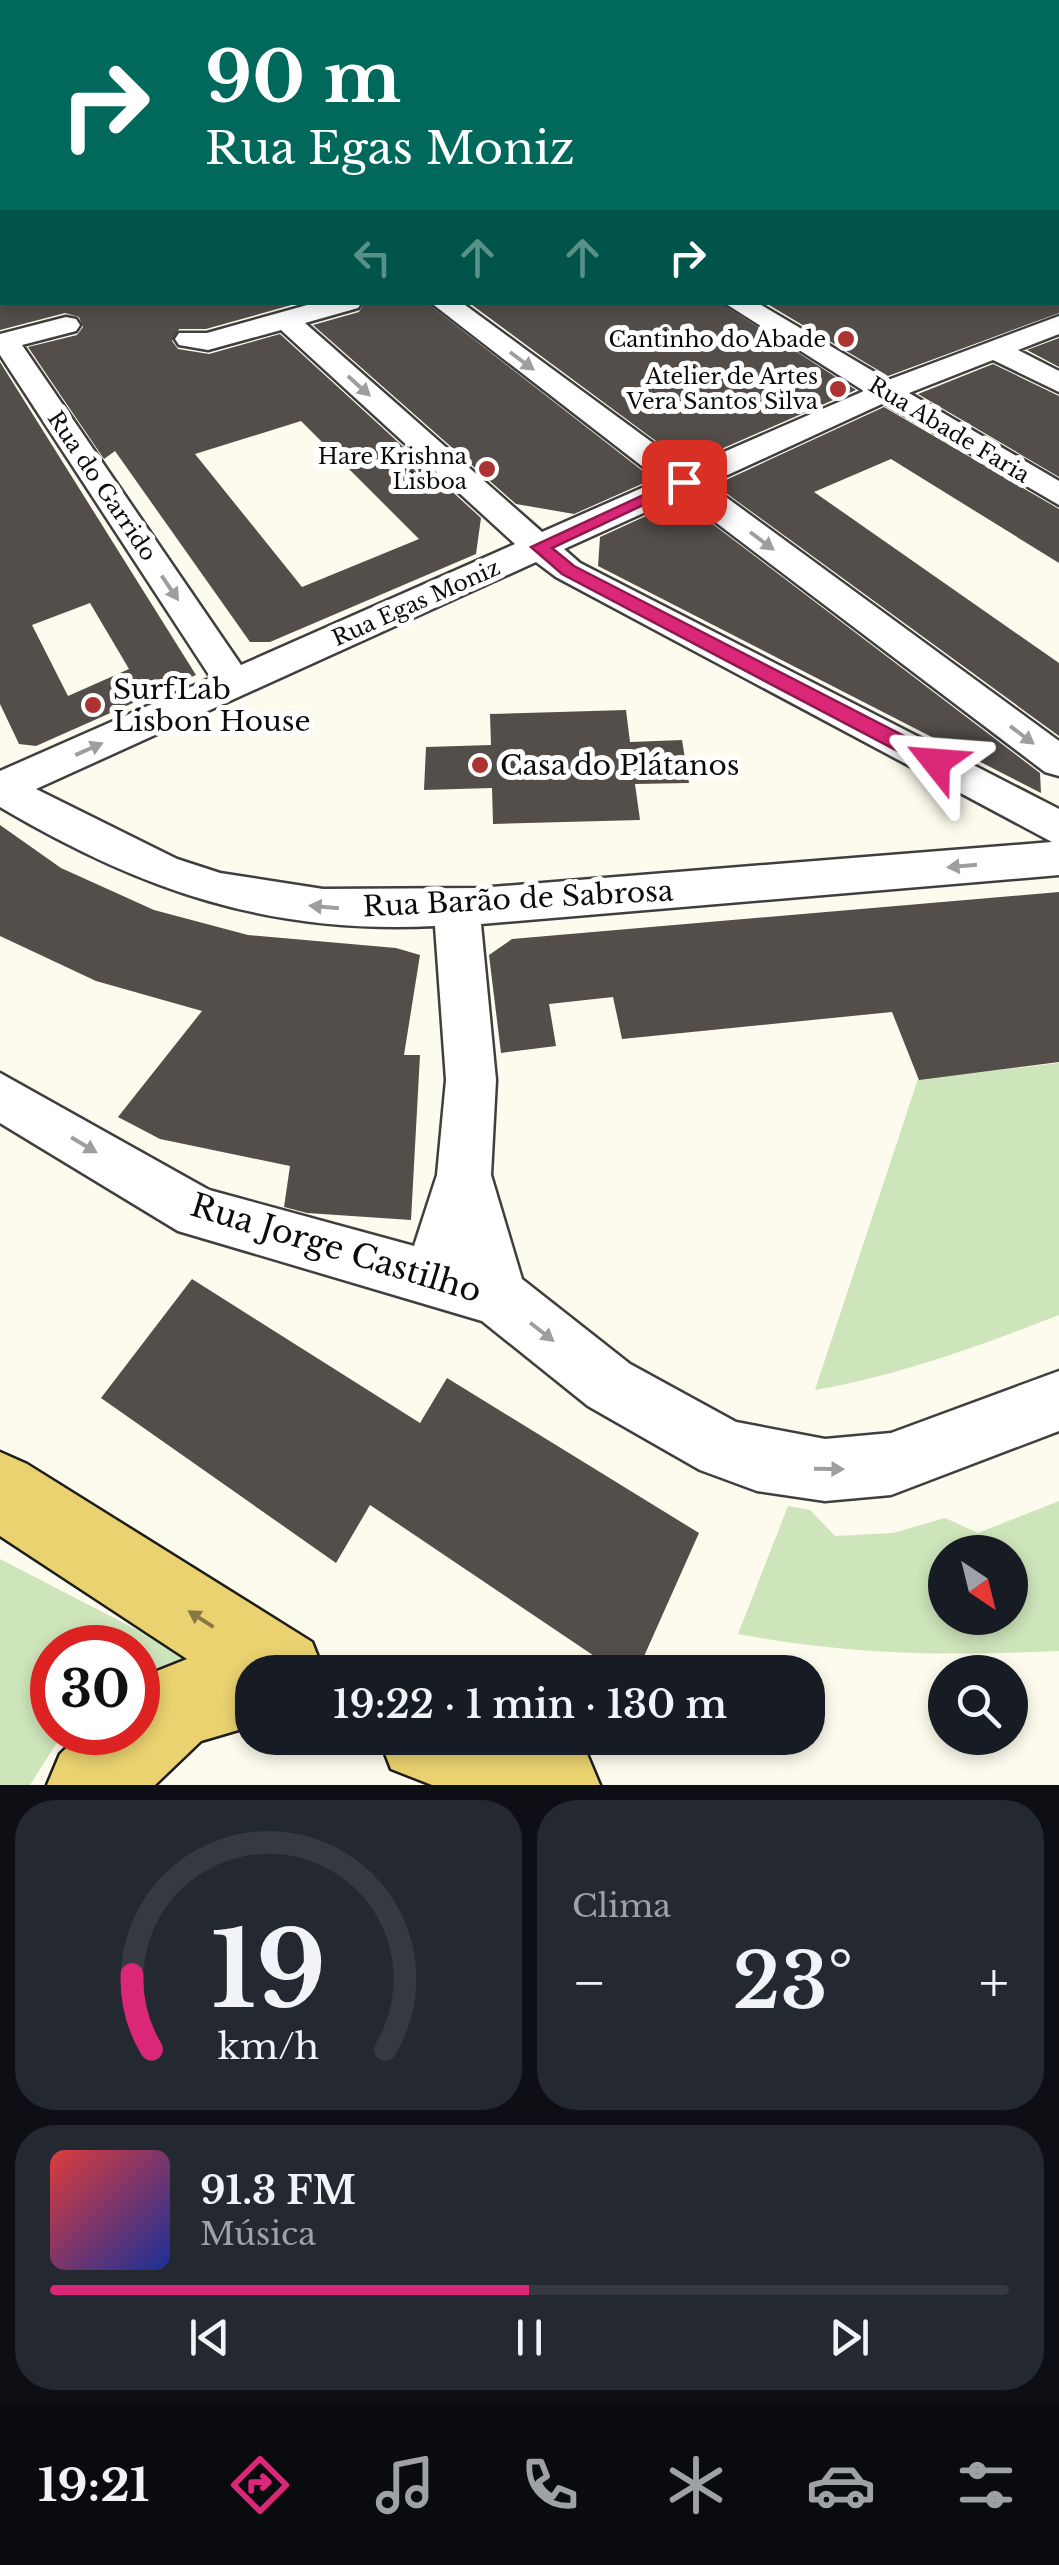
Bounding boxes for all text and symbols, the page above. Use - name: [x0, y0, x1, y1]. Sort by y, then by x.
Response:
- text: 90 m: [205, 34, 401, 121]
- icon: right: [40, 40, 170, 170]
- text: Rua Egas Moniz: [205, 120, 575, 176]
- icon: left: [345, 230, 400, 285]
- icon: ahead: [450, 230, 505, 285]
- icon: ahead: [555, 230, 610, 285]
- icon: right: [660, 230, 715, 285]
- place label: Cantinho do Abade: [609, 326, 826, 353]
- marker: Cantinho do Abade: [835, 328, 857, 350]
- one-way arrow: [509, 350, 535, 370]
- place label: Atelier de Artes Vera Santos Silva: [626, 363, 819, 415]
- street label: Rua Abade Faria: [864, 371, 1035, 489]
- one-way arrow: [347, 374, 371, 397]
- marker: Atelier de Artes Vera Santos Silva: [827, 378, 849, 400]
- street label: Rua do Garrido: [42, 406, 162, 566]
- pin: [642, 440, 727, 525]
- place label: Hare Krishna Lisboa: [318, 443, 468, 495]
- icon: arrive: [657, 455, 712, 510]
- marker: Hare Krishna Lisboa: [476, 458, 498, 480]
- one-way arrow: [749, 530, 775, 550]
- street label: Rua Egas Moniz: [328, 554, 504, 652]
- one-way arrow: [160, 575, 179, 602]
- place label: SurfLab Lisbon House: [113, 672, 311, 739]
- marker: SurfLab Lisbon House: [82, 694, 104, 716]
- position arrow: [884, 710, 988, 814]
- one-way arrow: [1009, 725, 1036, 745]
- one-way arrow: [74, 741, 104, 757]
- place label: Casa do Plátanos: [500, 748, 739, 783]
- marker: Casa do Plátanos: [469, 754, 491, 776]
- one-way arrow: [945, 859, 977, 875]
- street label: Rua Barão de Sabrosa: [362, 873, 675, 925]
- one-way arrow: [307, 899, 339, 915]
- one-way arrow: [70, 1136, 98, 1153]
- street label: Rua Jorge Castilho: [186, 1185, 486, 1311]
- one-way arrow: [528, 1321, 554, 1342]
- one-way arrow: [813, 1461, 845, 1477]
- north arrow: [928, 1535, 1028, 1635]
- map controls: [928, 1535, 1028, 1755]
- one-way arrow: [187, 1610, 214, 1628]
- speed limit sign: 30: [30, 1625, 160, 1755]
- button: search: [928, 1655, 1028, 1755]
- text: 19:22 · 1 min · 130 m: [333, 1681, 727, 1728]
- text: Clima: [572, 1886, 671, 1926]
- text: 19: [211, 1906, 326, 2035]
- text: 23°: [733, 1935, 853, 2028]
- text: −: [572, 1949, 607, 2017]
- text: +: [979, 1949, 1009, 2017]
- text: km/h: [218, 2024, 319, 2069]
- text: 91.3 FM: [200, 2167, 356, 2214]
- text: Música: [200, 2214, 316, 2254]
- icon: previous: [182, 2310, 237, 2365]
- icon: pause: [502, 2310, 557, 2365]
- icon: next: [822, 2310, 877, 2365]
- icon: directions: [225, 2450, 295, 2520]
- icon: music: [370, 2450, 440, 2520]
- icon: phone: [515, 2450, 585, 2520]
- icon: climate: [661, 2450, 731, 2520]
- icon: car: [806, 2450, 876, 2520]
- icon: filters: [951, 2450, 1021, 2520]
- text: 19:21: [38, 2457, 149, 2513]

